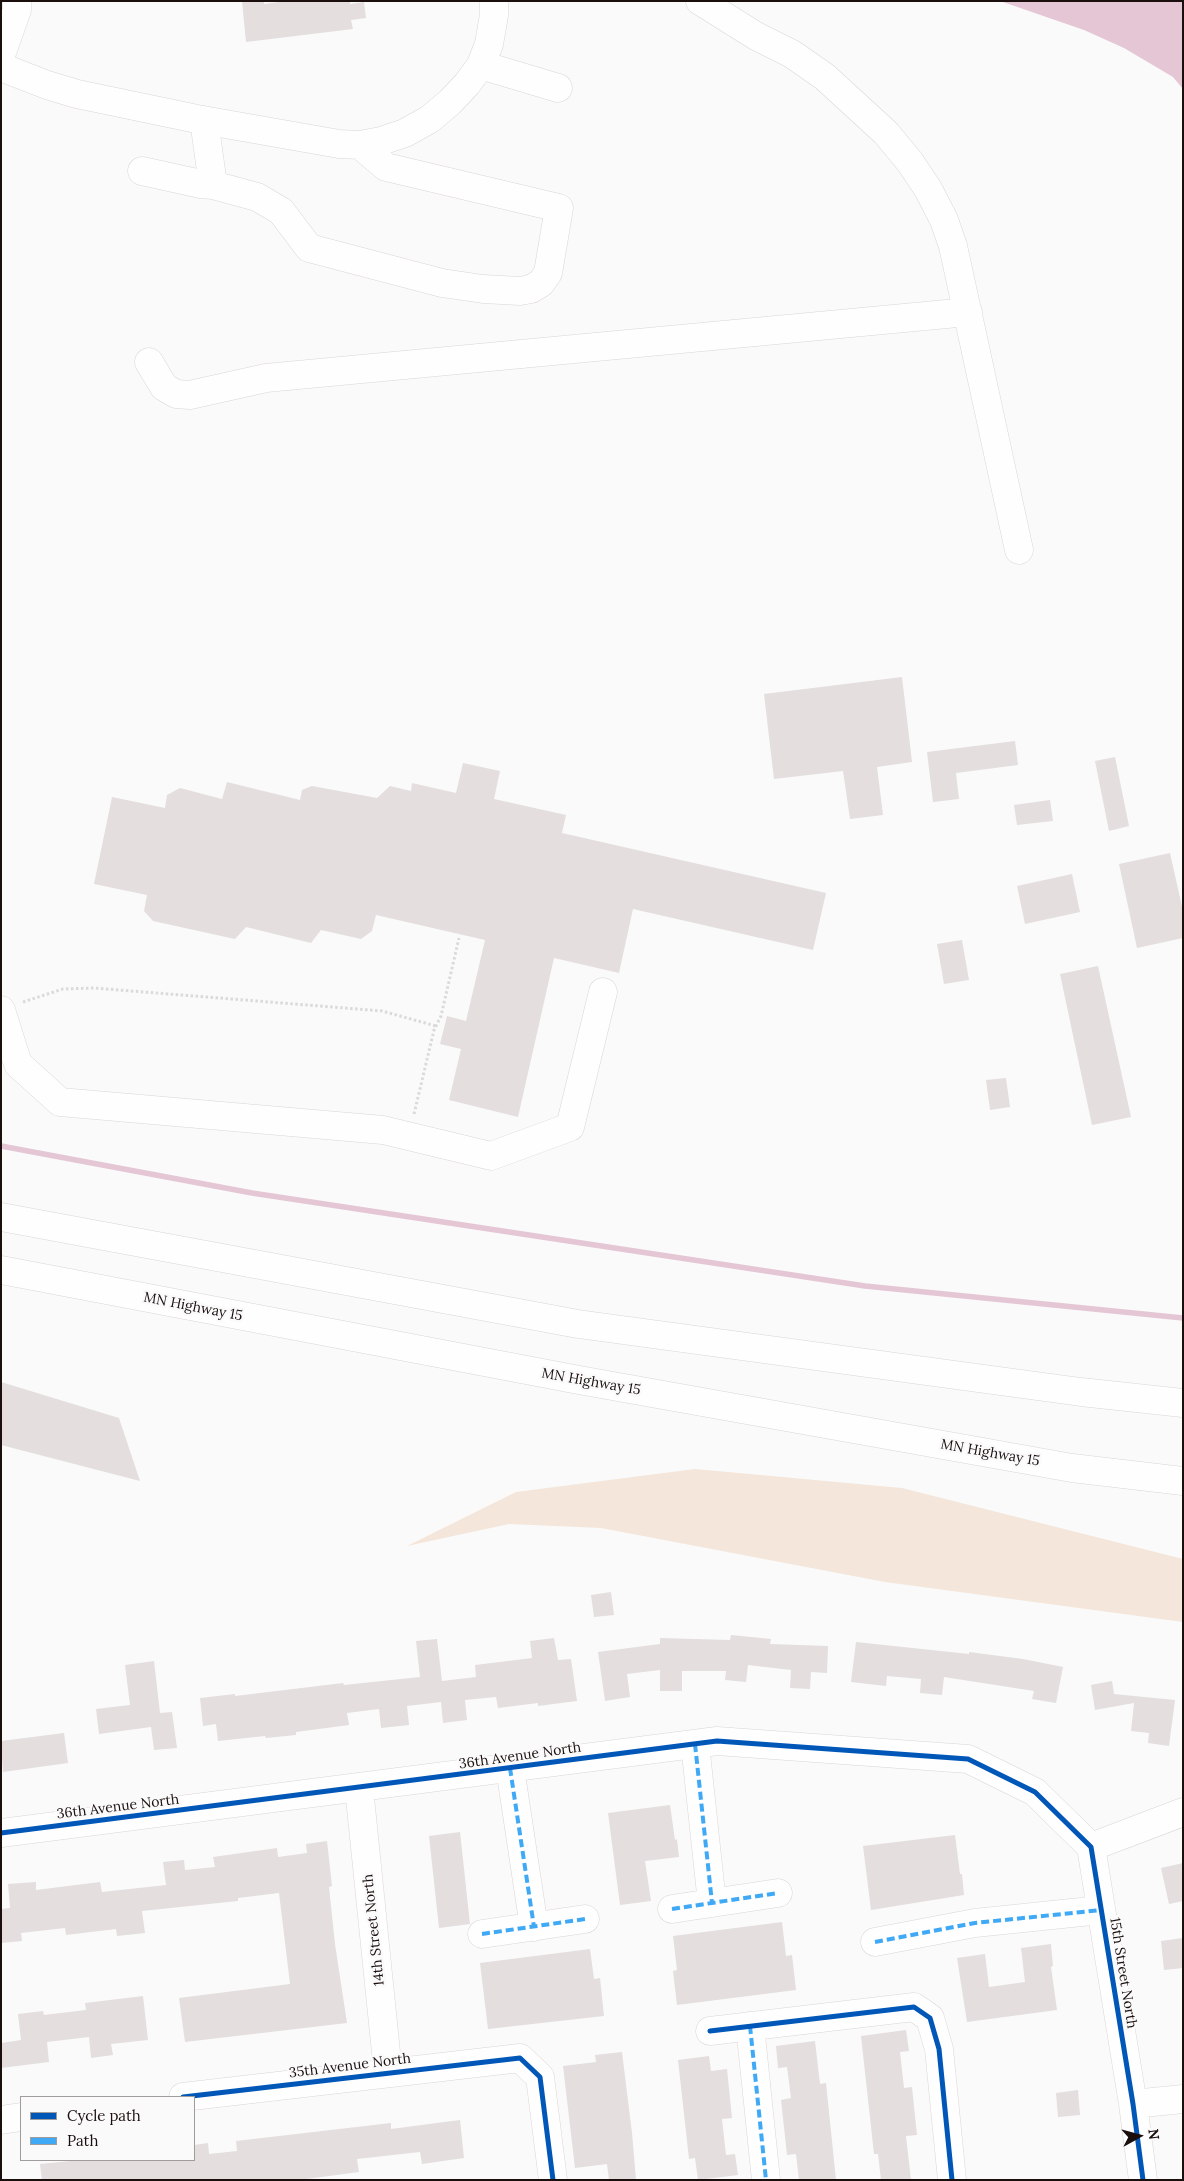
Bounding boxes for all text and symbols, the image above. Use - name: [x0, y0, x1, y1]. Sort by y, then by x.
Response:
- street label: MN Highway 15: [142, 1289, 244, 1325]
- street label: MN Highway 15: [540, 1365, 642, 1399]
- street label: MN Highway 15: [939, 1436, 1041, 1470]
- street label: 36th Avenue North: [458, 1739, 582, 1773]
- street label: 36th Avenue North: [56, 1791, 180, 1823]
- street label: 14th Street North: [360, 1873, 388, 1987]
- street label: 15th Street North: [1106, 1916, 1140, 2030]
- street label: 35th Avenue North: [288, 2050, 412, 2082]
- legend: [20, 2096, 195, 2161]
- text: Cycle path: [67, 2106, 141, 2125]
- north arrow: [1114, 2111, 1164, 2161]
- text: N: [1144, 2128, 1163, 2141]
- text: Path: [67, 2131, 98, 2150]

